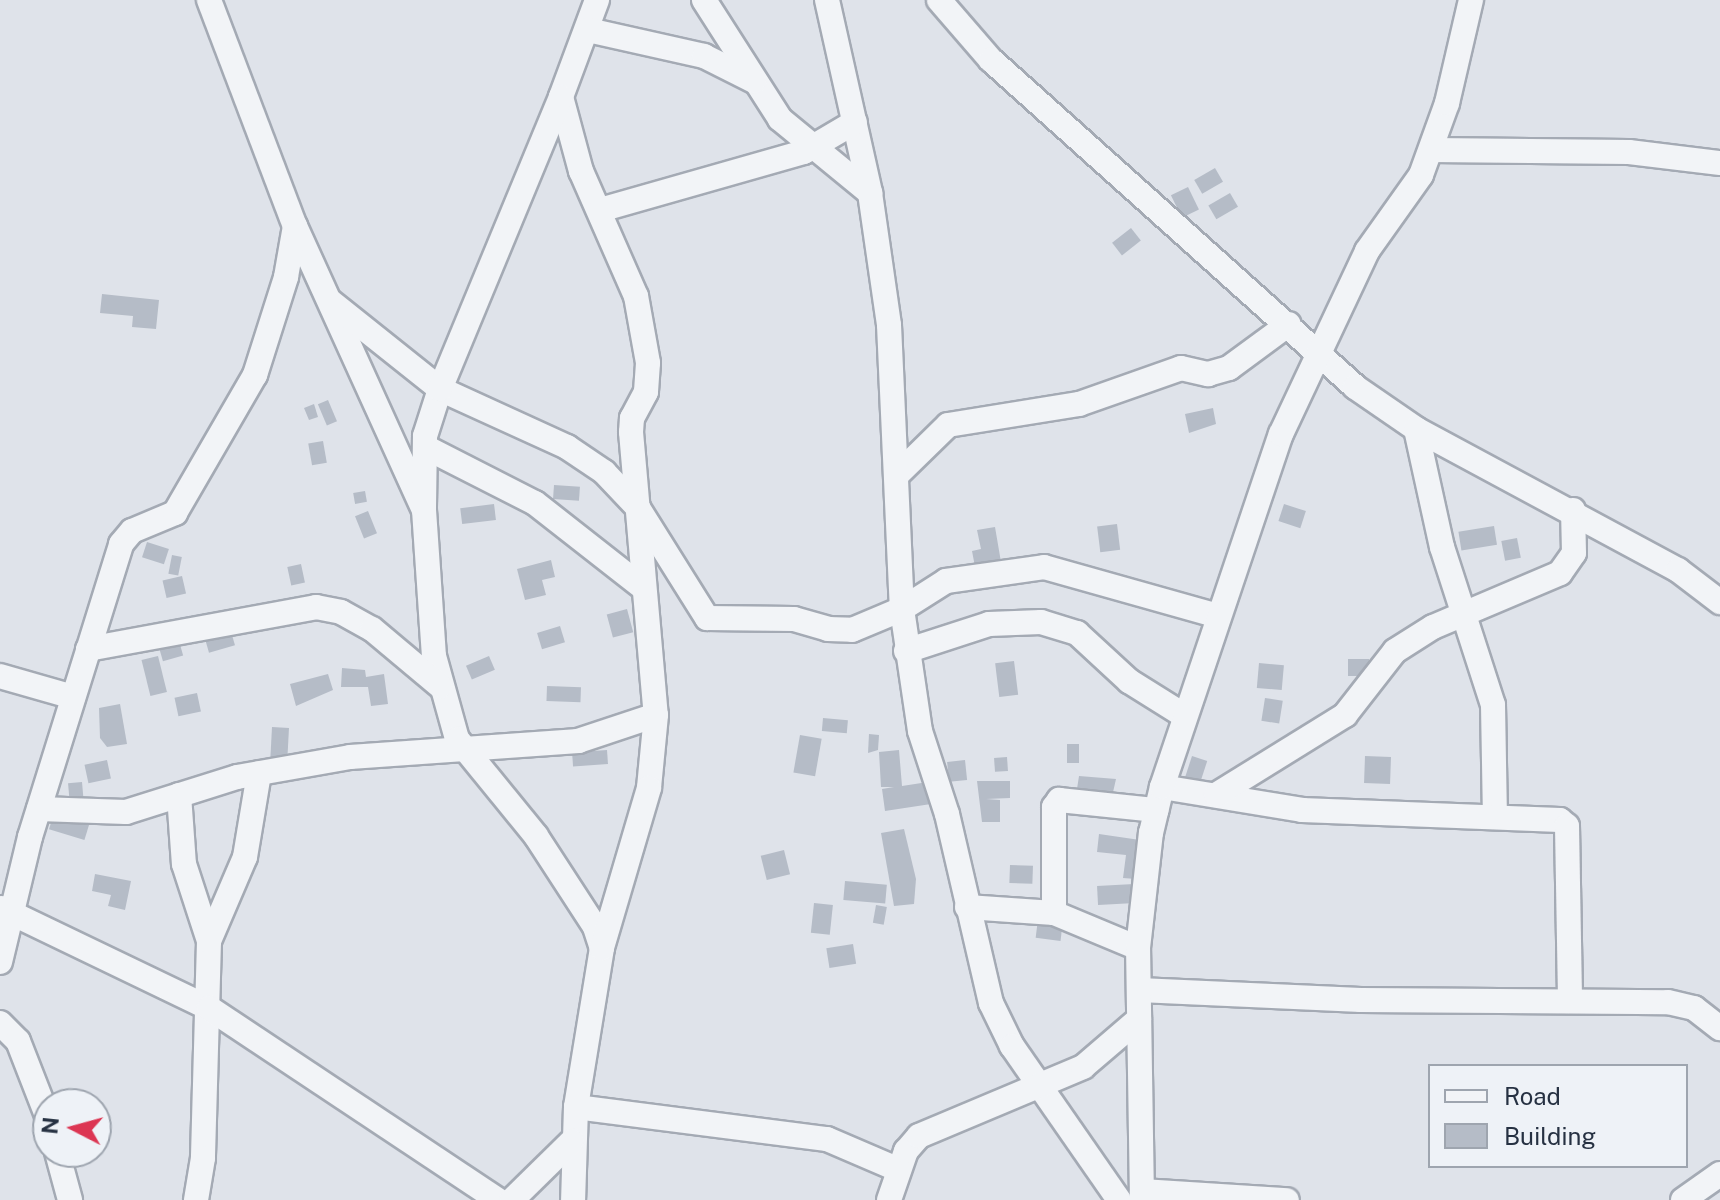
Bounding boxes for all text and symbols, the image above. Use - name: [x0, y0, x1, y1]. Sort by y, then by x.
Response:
- legend: [1428, 1064, 1688, 1168]
- text: Road: [1504, 1082, 1561, 1110]
- north arrow: [32, 1088, 112, 1168]
- text: N: [36, 1116, 64, 1136]
- text: Building: [1504, 1122, 1596, 1150]

